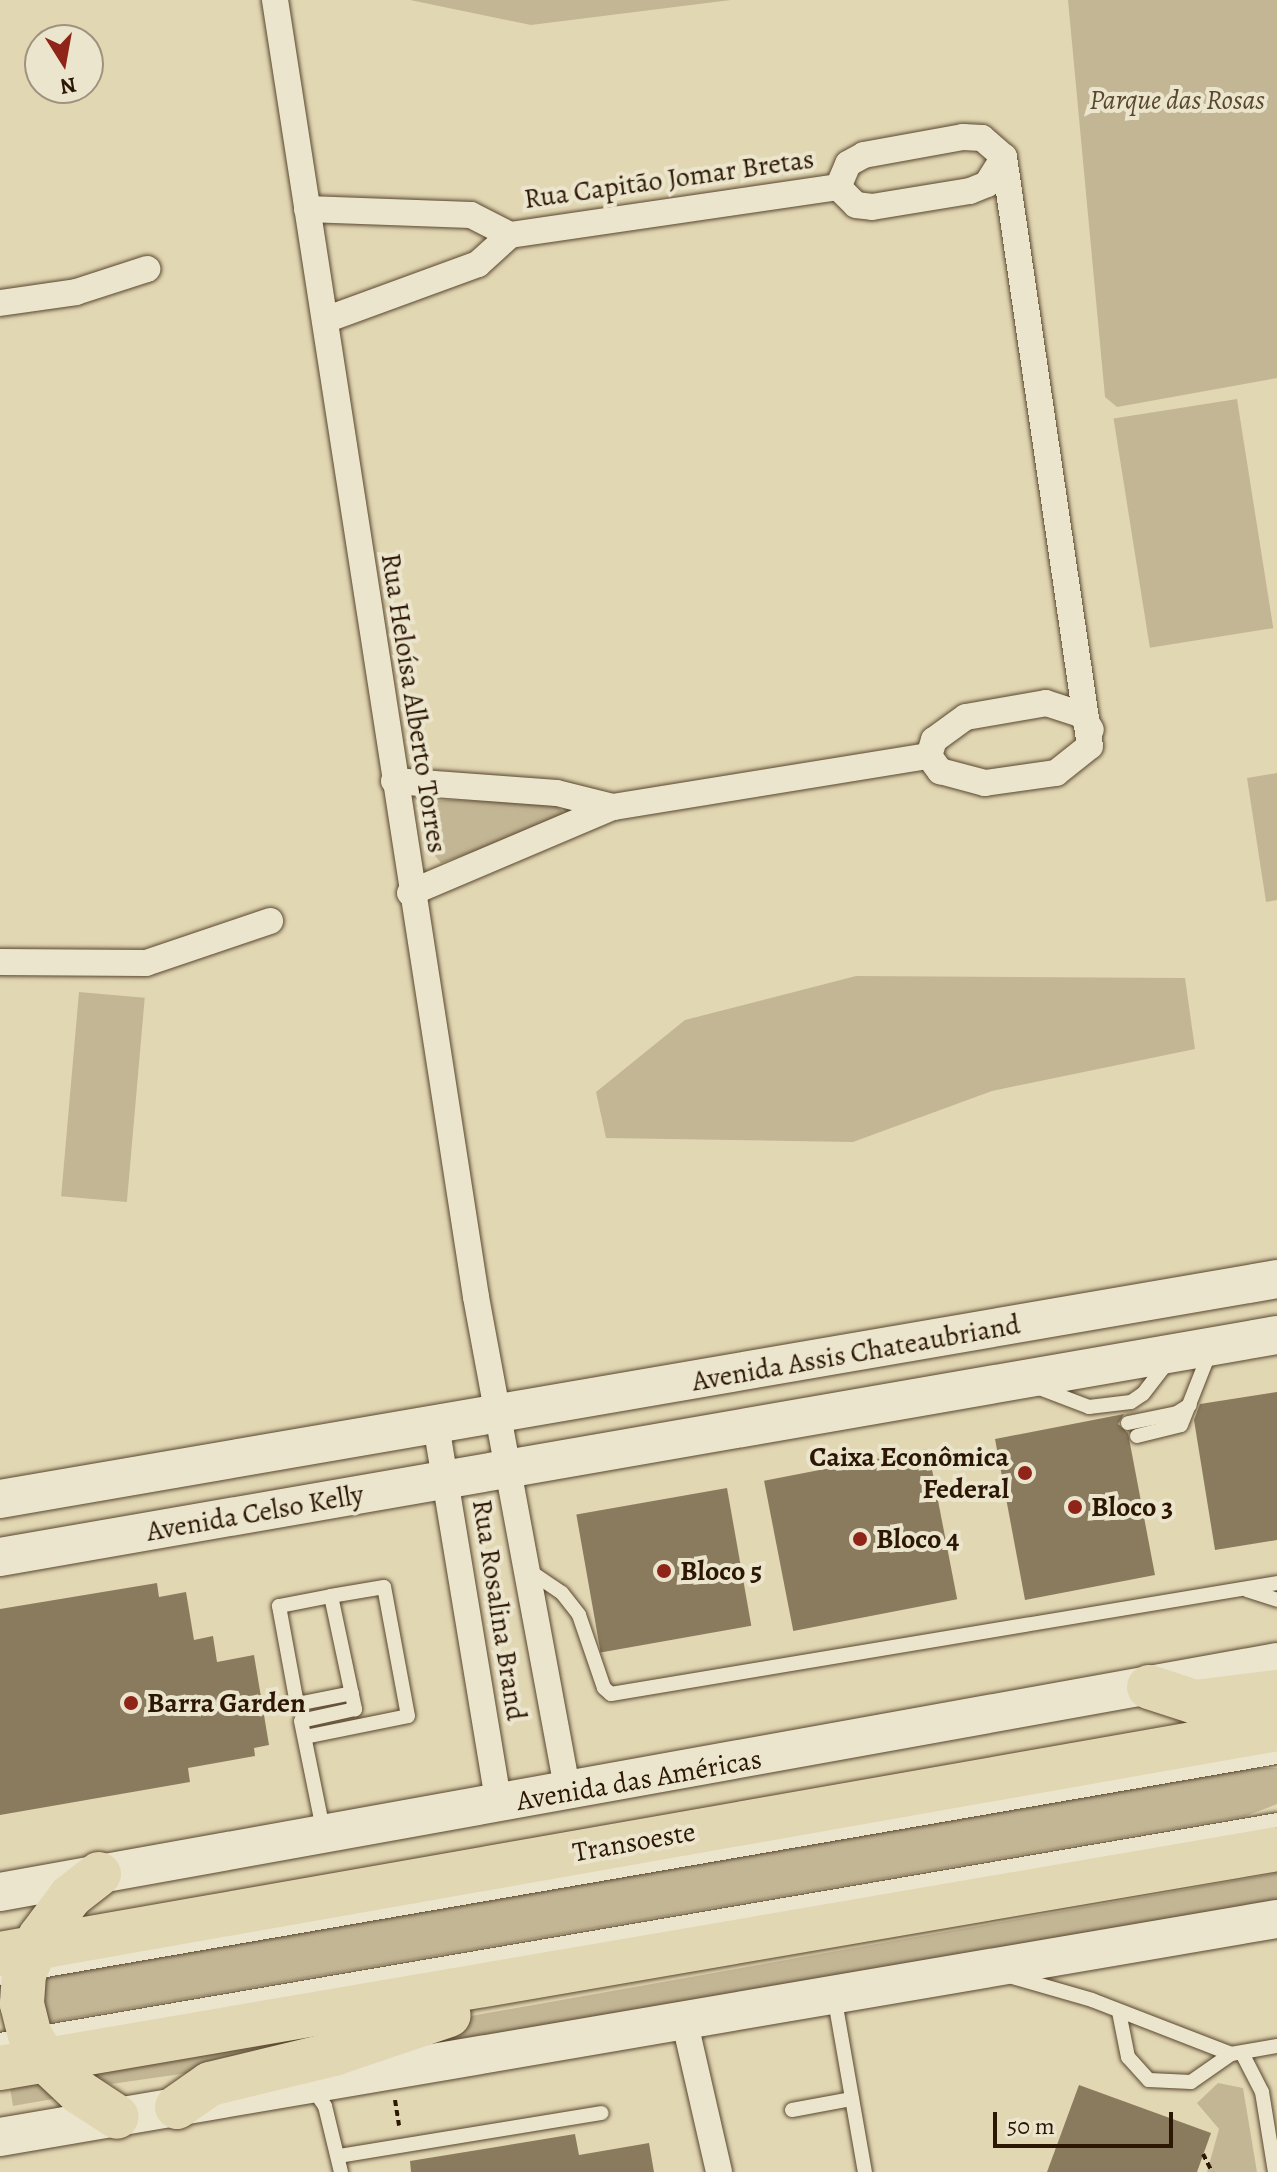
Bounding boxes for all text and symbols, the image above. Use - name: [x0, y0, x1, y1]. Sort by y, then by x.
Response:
- north arrow: [24, 24, 104, 104]
- text: N: [57, 69, 79, 102]
- park label: Parque das Rosas: [1089, 83, 1265, 117]
- street label: Rua Capitão Jomar Bretas: [522, 142, 816, 216]
- street label: Rua Heloísa Alberto Torres: [374, 551, 454, 855]
- street label: Avenida Assis Chateaubriand: [689, 1308, 1023, 1398]
- place label: Caixa Econômica Federal: [809, 1440, 1009, 1506]
- marker: Caixa Econômica Federal: [1016, 1464, 1034, 1482]
- street label: Avenida Celso Kelly: [144, 1477, 366, 1549]
- place label: Bloco 3: [1091, 1490, 1173, 1524]
- street label: Rua Rosalina Brand: [465, 1497, 533, 1723]
- marker: Bloco 3: [1066, 1498, 1084, 1516]
- place label: Bloco 4: [876, 1522, 959, 1556]
- marker: Bloco 4: [851, 1530, 869, 1548]
- place label: Bloco 5: [680, 1554, 762, 1588]
- marker: Bloco 5: [655, 1562, 673, 1580]
- place label: Barra Garden: [147, 1686, 306, 1720]
- marker: Barra Garden: [122, 1694, 140, 1712]
- street label: Avenida das Américas: [514, 1742, 764, 1818]
- street label: Transoeste: [570, 1815, 698, 1869]
- scale bar: [997, 2096, 1177, 2146]
- text: 50 m: [1007, 2110, 1055, 2142]

